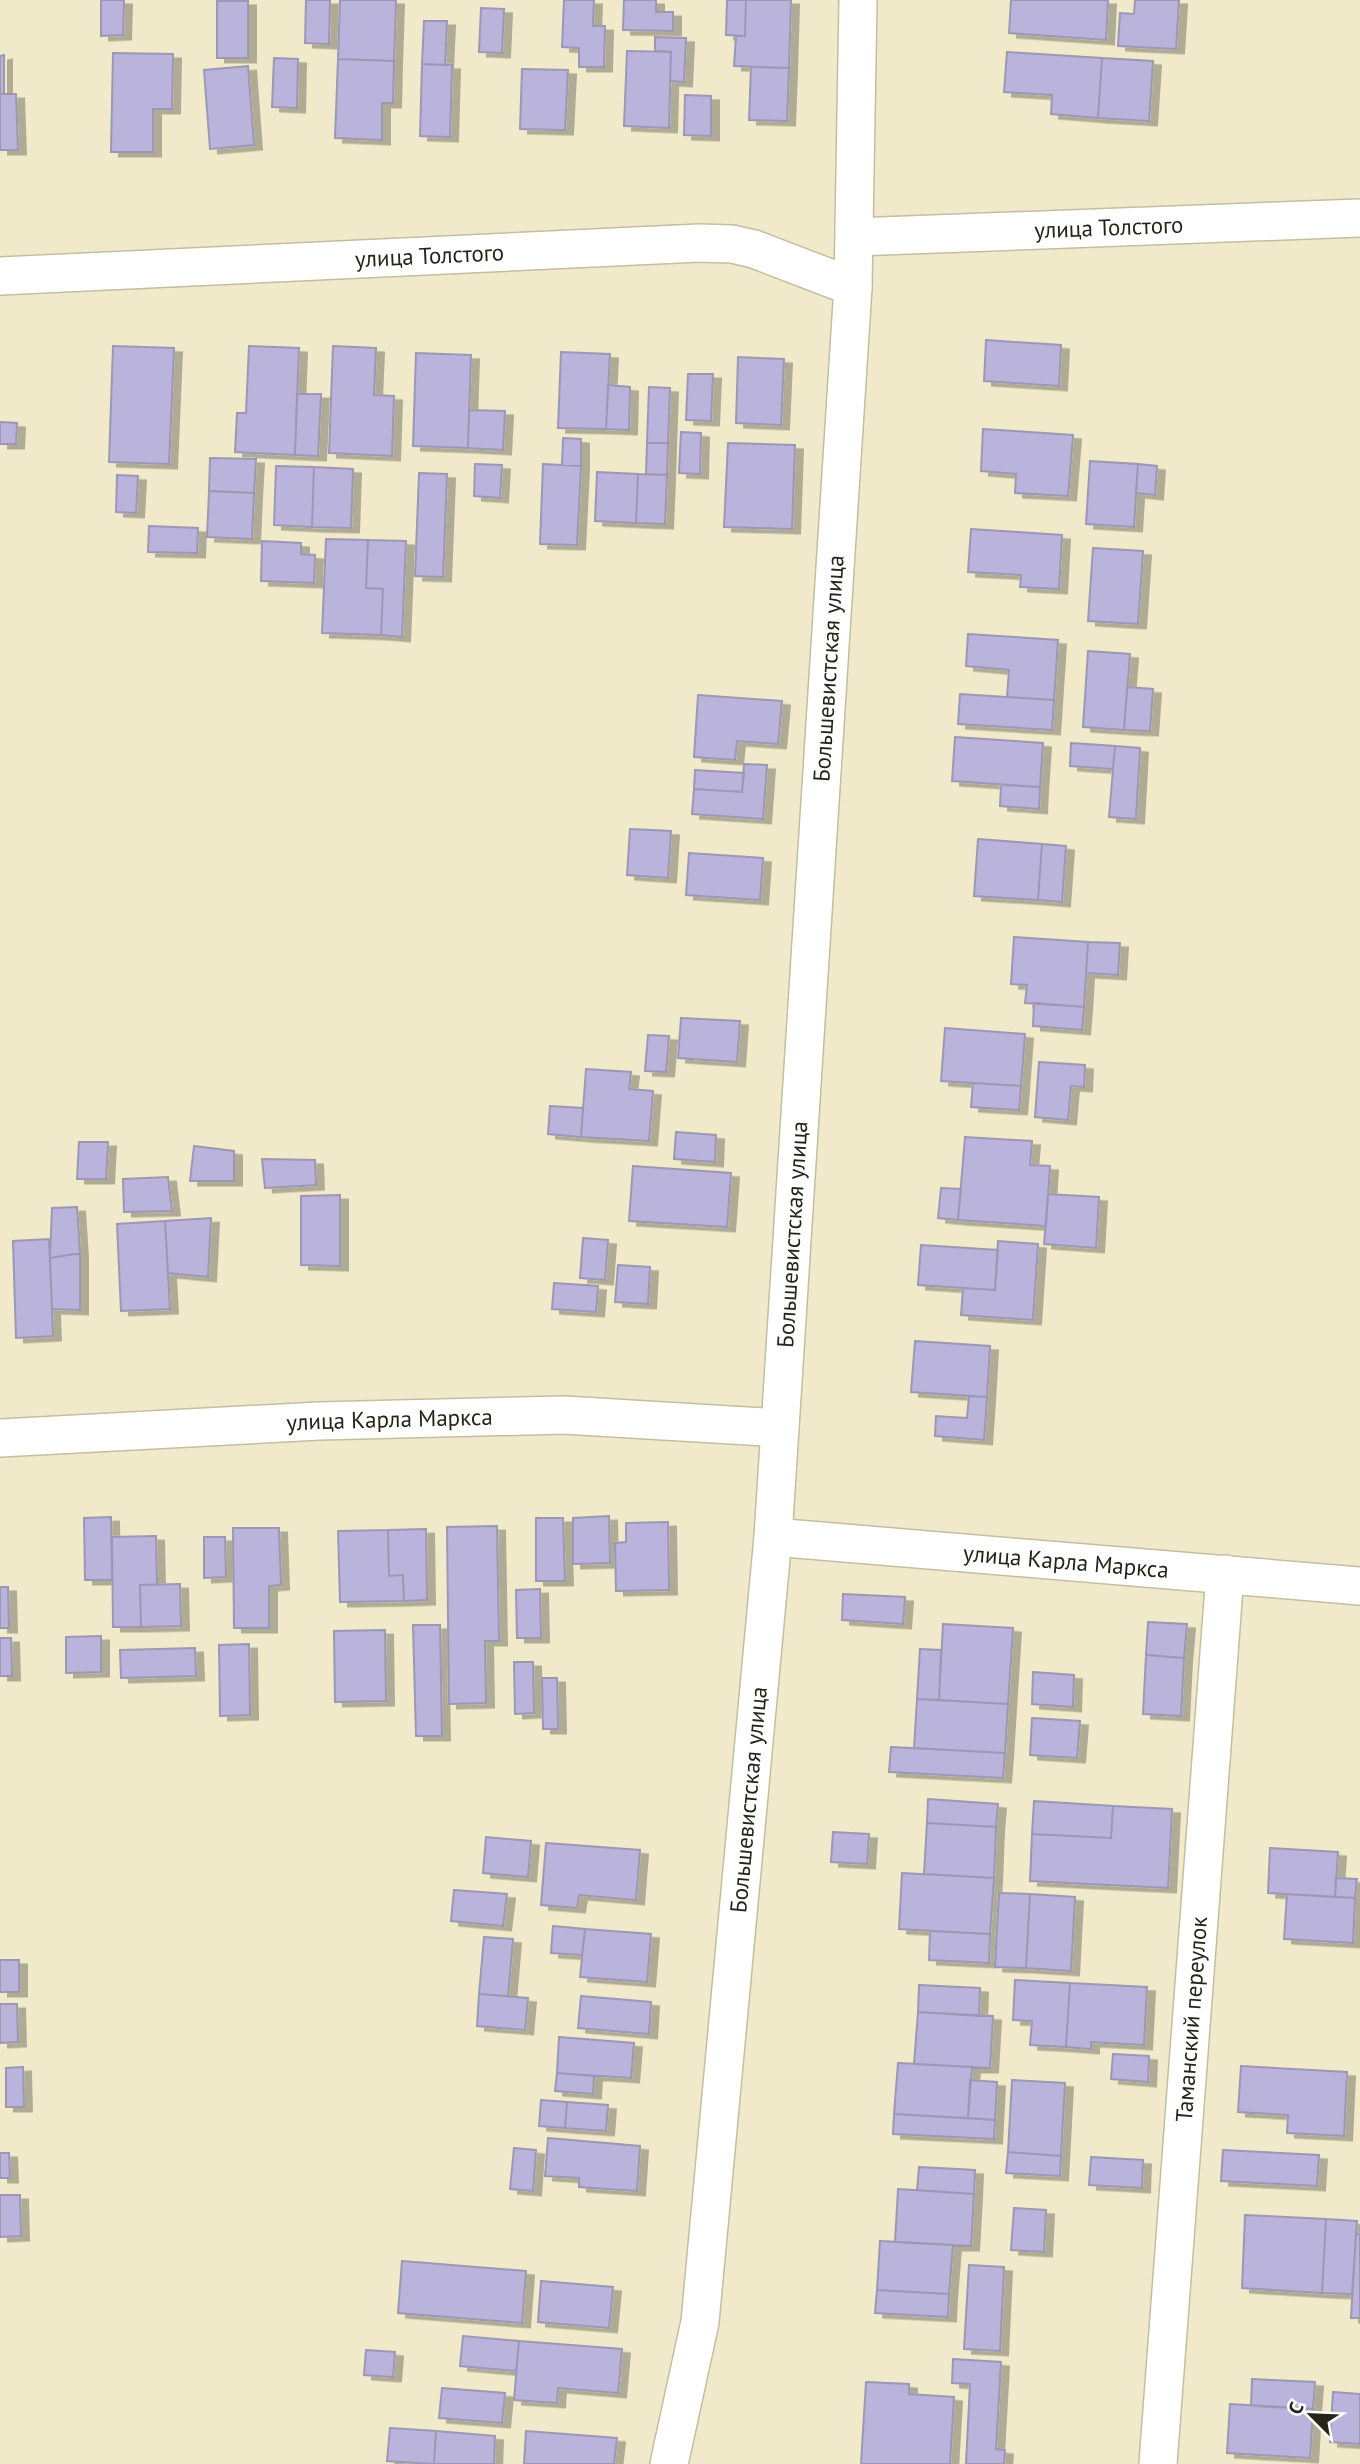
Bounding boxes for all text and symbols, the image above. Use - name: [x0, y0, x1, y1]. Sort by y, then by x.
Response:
- street label: улица Толстого: [1034, 210, 1184, 244]
- street label: улица Толстого: [354, 237, 505, 273]
- street label: Большевистская улица: [806, 554, 850, 783]
- street label: Большевистская улица: [770, 1120, 814, 1349]
- street label: улица Карла Маркса: [286, 1402, 493, 1437]
- street label: улица Карла Маркса: [962, 1538, 1170, 1584]
- street label: Большевистская улица: [723, 1685, 773, 1914]
- street label: Таманский переулок: [1169, 1915, 1213, 2123]
- north arrow: [1276, 2380, 1346, 2450]
- text: С: [1282, 2398, 1309, 2418]

